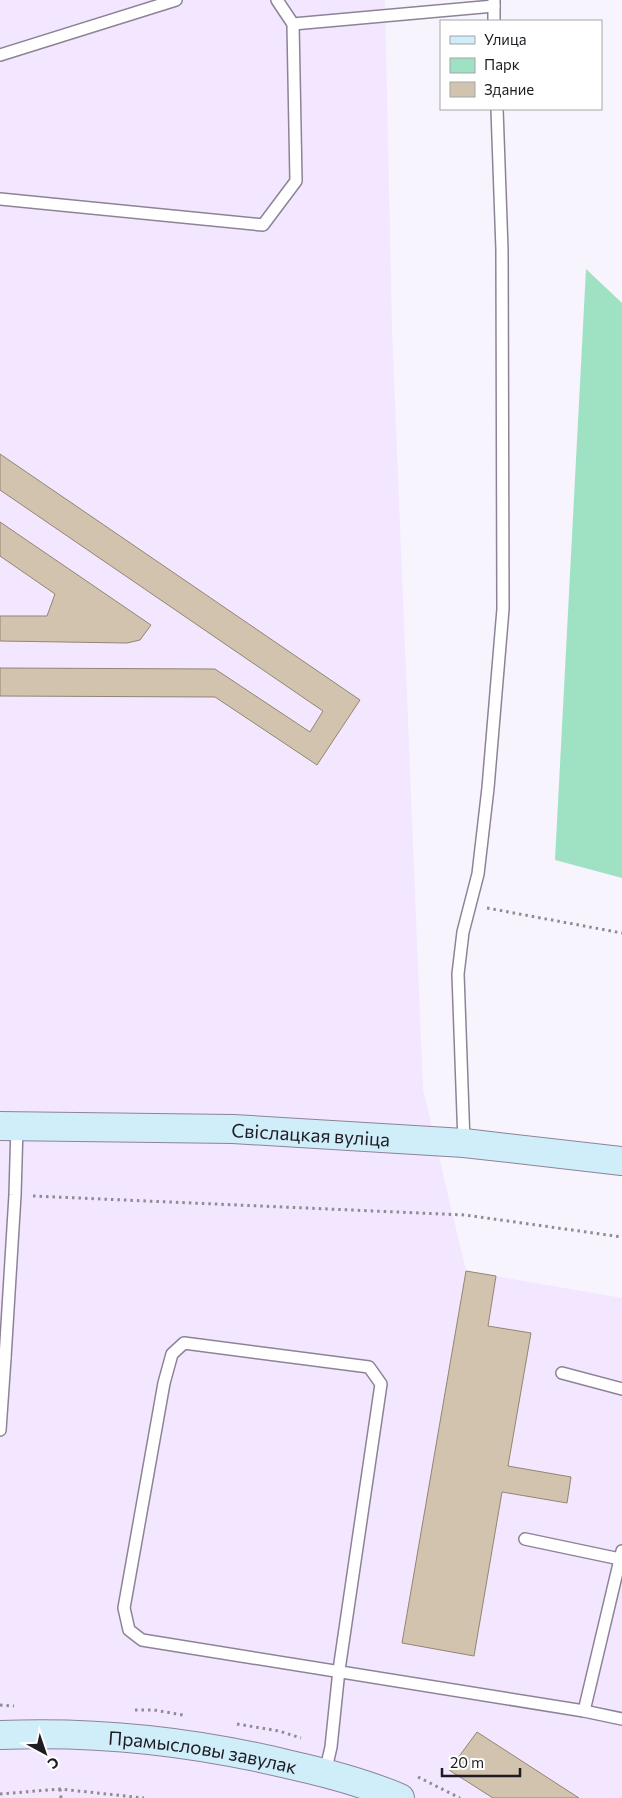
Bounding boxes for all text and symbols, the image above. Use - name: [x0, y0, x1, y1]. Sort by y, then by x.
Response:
- legend: [440, 20, 602, 110]
- text: Улица: [484, 30, 526, 48]
- text: Парк: [484, 55, 520, 73]
- text: Здание: [484, 80, 534, 98]
- street label: Свіслацкая вуліца: [231, 1117, 391, 1150]
- street label: Прамысловы завулак: [108, 1725, 299, 1778]
- north arrow: [20, 1728, 70, 1778]
- scale bar: [442, 1746, 520, 1778]
- text: 20 m: [450, 1753, 484, 1771]
- text: С: [45, 1754, 63, 1773]

